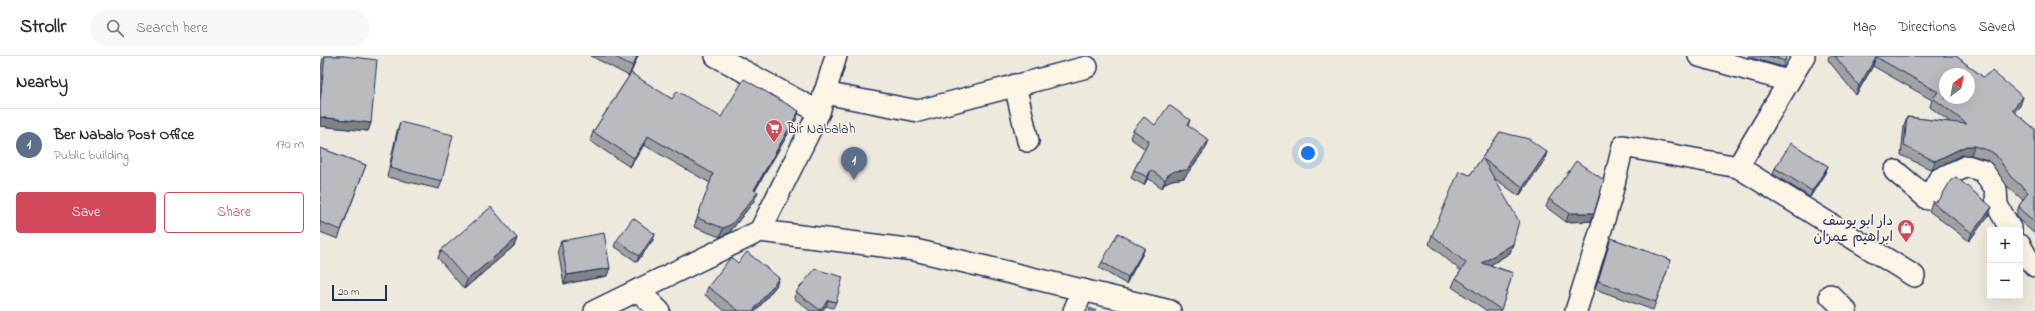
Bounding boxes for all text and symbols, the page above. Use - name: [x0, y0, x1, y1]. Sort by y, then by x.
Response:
- search box: [90, 10, 370, 46]
- text: Strollr: [20, 14, 66, 41]
- icon: search: [104, 17, 126, 39]
- text: Search here: [136, 17, 208, 39]
- text: Map: [1853, 17, 1876, 38]
- text: Directions: [1898, 17, 1956, 38]
- text: Saved: [1978, 17, 2015, 38]
- north arrow: [1939, 68, 1975, 104]
- text: Nearby: [16, 70, 68, 95]
- supermarket icon: Bir Nabalah: [764, 118, 784, 143]
- place label: Bir Nabalah: [786, 119, 855, 140]
- text: Ber Nabalo Post Office: [54, 124, 194, 146]
- text: 1: [27, 135, 31, 154]
- text: 170 m: [276, 135, 304, 154]
- your location: [1298, 143, 1318, 163]
- text: Public building: [54, 146, 129, 165]
- pin: 1: [841, 147, 867, 180]
- button: Save: [16, 192, 156, 233]
- button: Share: [164, 192, 304, 233]
- place label: دار ابو يوسف ابراهيم عمران: [1814, 211, 1893, 248]
- shop icon: دار ابو يوسف ابراهيم عمران: [1896, 218, 1916, 243]
- map controls: [1987, 227, 2023, 299]
- button: +: [1987, 227, 2023, 263]
- button: −: [1987, 263, 2023, 299]
- scale bar: [332, 283, 387, 302]
- text: 20 m: [338, 284, 360, 300]

